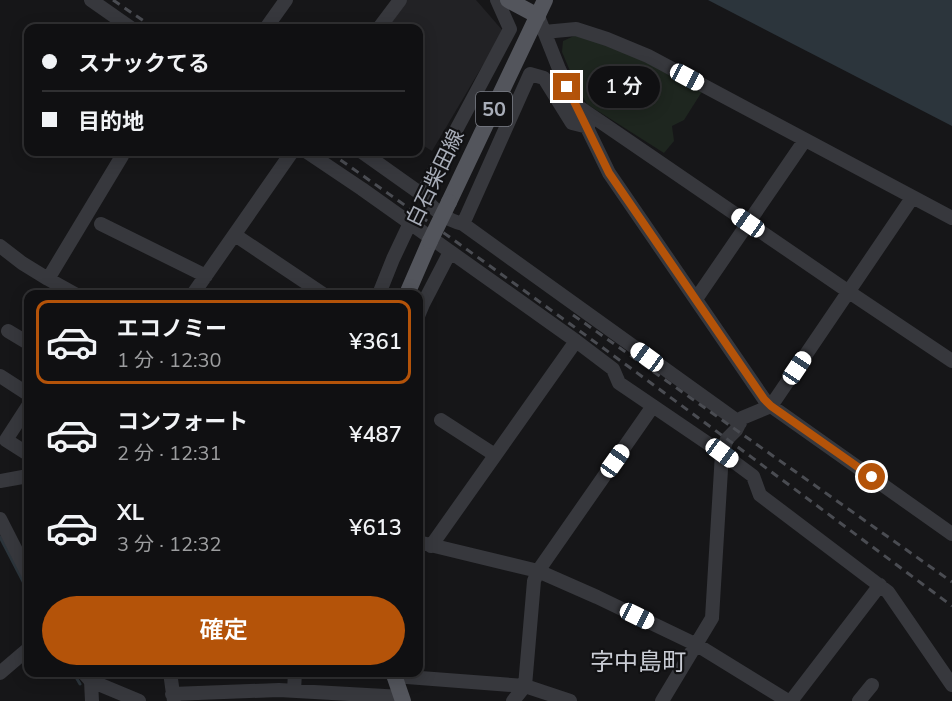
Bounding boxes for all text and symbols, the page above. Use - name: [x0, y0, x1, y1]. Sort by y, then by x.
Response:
- text: スナックてる: [78, 49, 210, 79]
- car: [667, 61, 707, 93]
- callout: 1 分: [588, 66, 660, 108]
- route end: [553, 73, 580, 100]
- text: 1 分: [605, 73, 643, 100]
- road number: 50: [476, 92, 512, 126]
- text: 目的地: [78, 107, 144, 137]
- street label: 白石柴田線: [399, 125, 471, 231]
- car: [728, 205, 768, 241]
- text: エコノミー: [117, 314, 227, 344]
- icon: car: [45, 315, 99, 369]
- text: ¥361: [349, 327, 402, 357]
- car: [627, 339, 667, 375]
- text: 1 分 · 12:30: [117, 347, 222, 374]
- car: [779, 348, 815, 388]
- text: コンフォート: [117, 407, 248, 437]
- icon: car: [45, 408, 99, 462]
- text: ¥487: [349, 420, 402, 450]
- car: [702, 435, 742, 471]
- text: 2 分 · 12:31: [117, 440, 222, 467]
- car: [597, 441, 633, 481]
- route start: [858, 463, 885, 490]
- text: XL: [117, 498, 144, 528]
- icon: car: [45, 501, 99, 555]
- text: ¥613: [349, 513, 402, 543]
- text: 3 分 · 12:32: [117, 531, 222, 558]
- button: 確定: [42, 596, 405, 665]
- car: [617, 600, 657, 632]
- district label: 字中島町: [590, 646, 686, 678]

